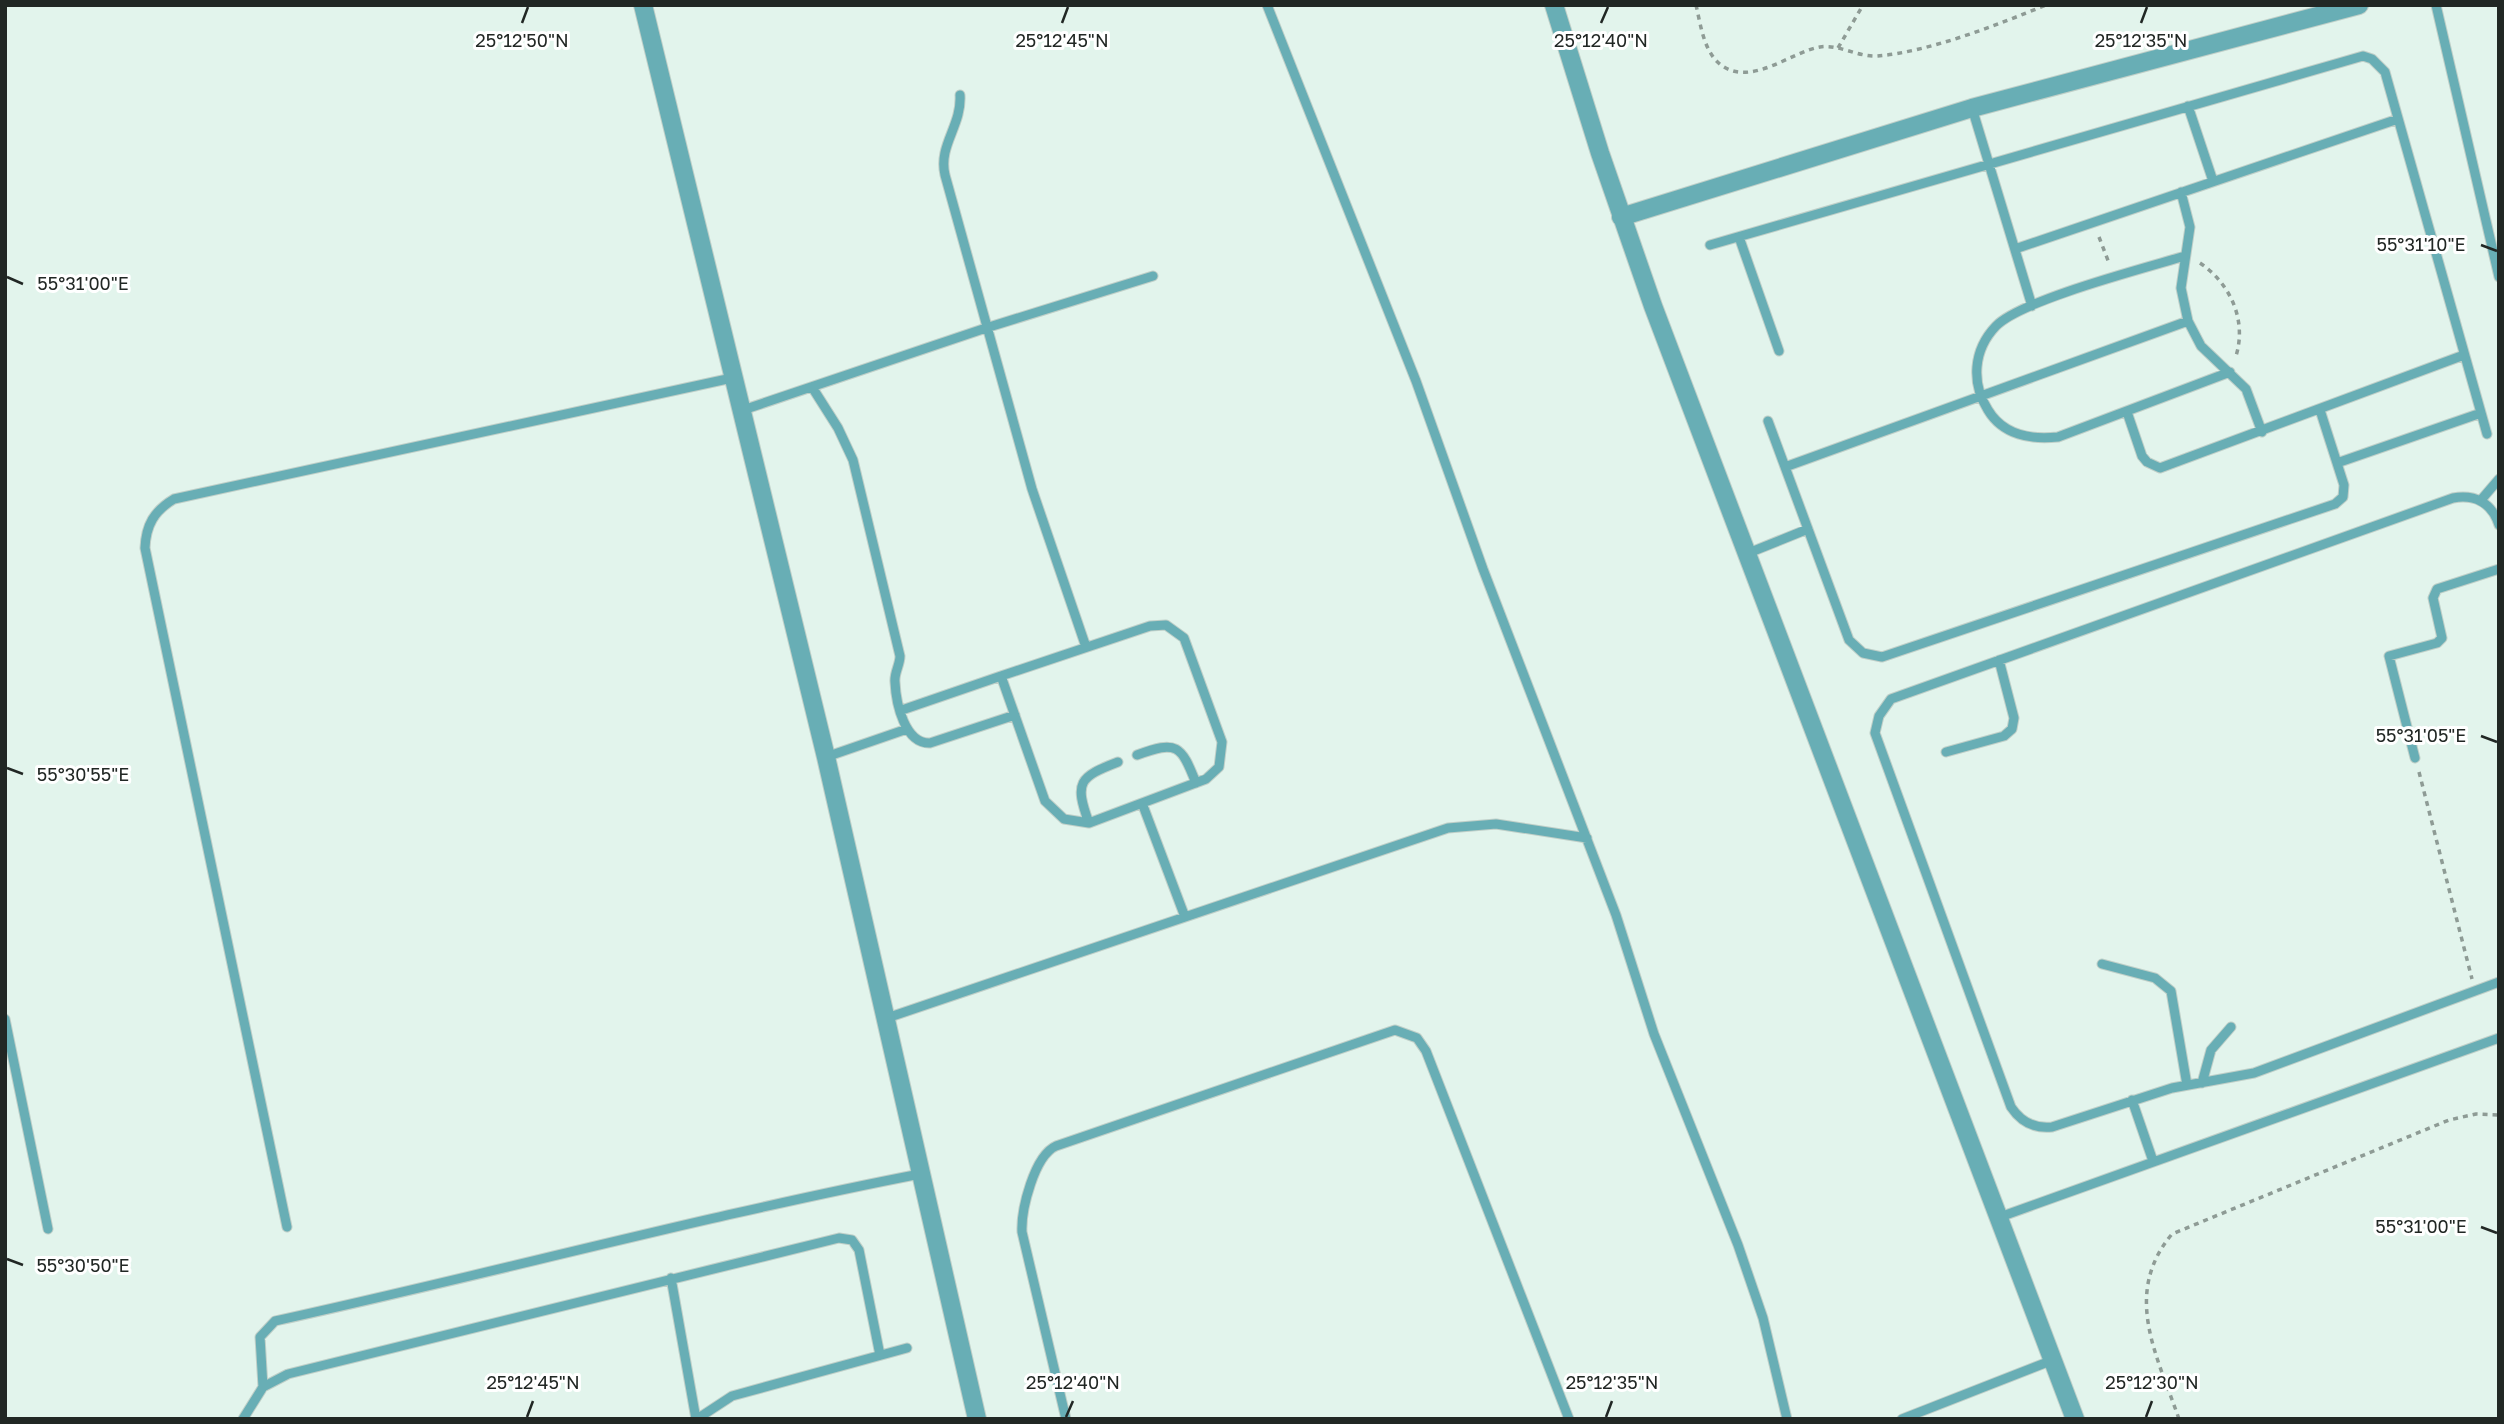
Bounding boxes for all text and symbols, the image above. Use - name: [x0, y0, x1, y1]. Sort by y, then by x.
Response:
- text: 25°12'50"N: [475, 29, 569, 51]
- text: 25°12'45"N: [1015, 29, 1109, 51]
- text: 25°12'40"N: [1554, 29, 1648, 51]
- text: 25°12'35"N: [2095, 29, 2187, 51]
- text: 55°31'10"E: [2376, 233, 2466, 255]
- text: 55°31'00"E: [37, 272, 129, 294]
- text: 55°31'05"E: [2376, 724, 2466, 746]
- text: 55°30'55"E: [37, 763, 129, 785]
- text: 55°31'00"E: [2375, 1215, 2467, 1237]
- text: 55°30'50"E: [36, 1254, 130, 1276]
- text: 25°12'45"N: [486, 1371, 580, 1393]
- text: 25°12'40"N: [1026, 1371, 1120, 1393]
- text: 25°12'35"N: [1566, 1371, 1658, 1393]
- text: 25°12'30"N: [2105, 1371, 2199, 1393]

